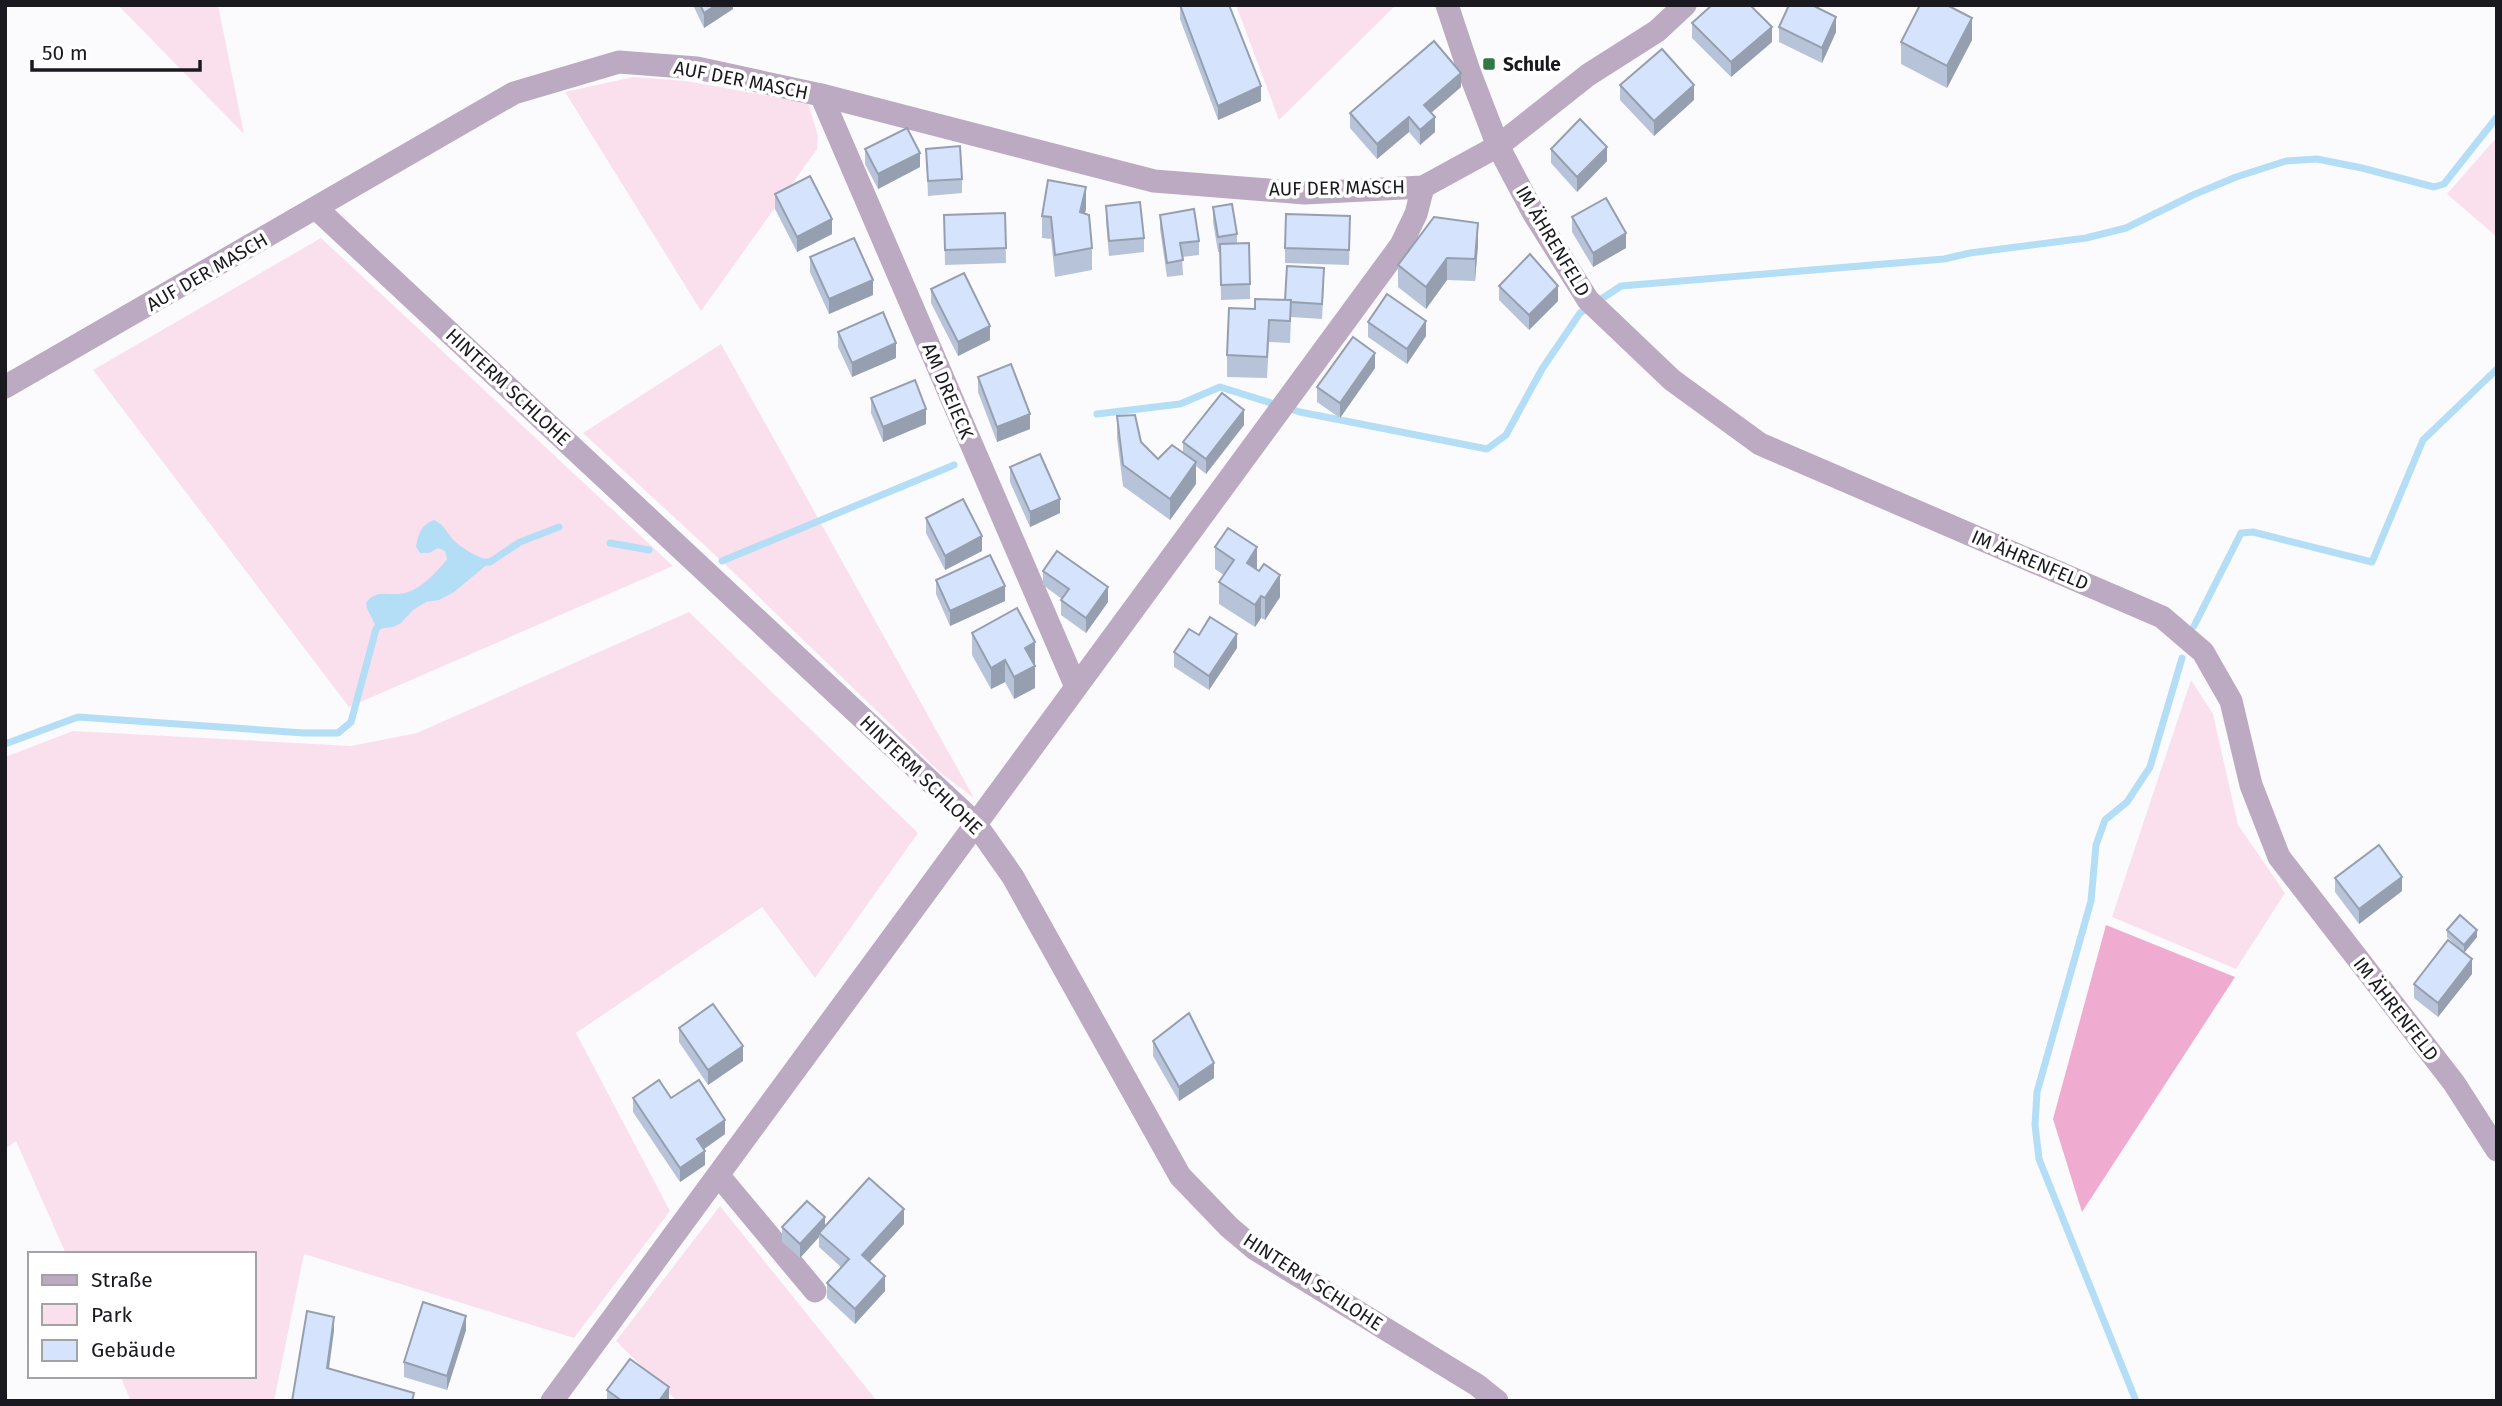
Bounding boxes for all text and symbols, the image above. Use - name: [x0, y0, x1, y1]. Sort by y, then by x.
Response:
- scale bar: [32, 28, 200, 72]
- text: 50 m: [42, 40, 88, 66]
- place label: Schule: [1503, 53, 1561, 76]
- street label: AUF DER MASCH: [672, 56, 810, 104]
- marker: Schule: [1481, 56, 1497, 72]
- street label: AUF DER MASCH: [1269, 175, 1405, 201]
- street label: IM ÄHRENFELD: [1511, 181, 1595, 301]
- street label: AUF DER MASCH: [142, 228, 272, 316]
- street label: HINTERM SCHLOHE: [441, 323, 575, 451]
- street label: AM DREIECK: [917, 340, 979, 443]
- street label: IM ÄHRENFELD: [1968, 525, 2092, 595]
- street label: HINTERM SCHLOHE: [855, 711, 987, 839]
- street label: IM ÄHRENFELD: [2348, 953, 2444, 1065]
- street label: HINTERM SCHLOHE: [1239, 1228, 1387, 1336]
- legend: [28, 1252, 256, 1378]
- text: Straße: [91, 1267, 153, 1293]
- text: Park: [91, 1302, 133, 1328]
- text: Gebäude: [91, 1337, 176, 1363]

